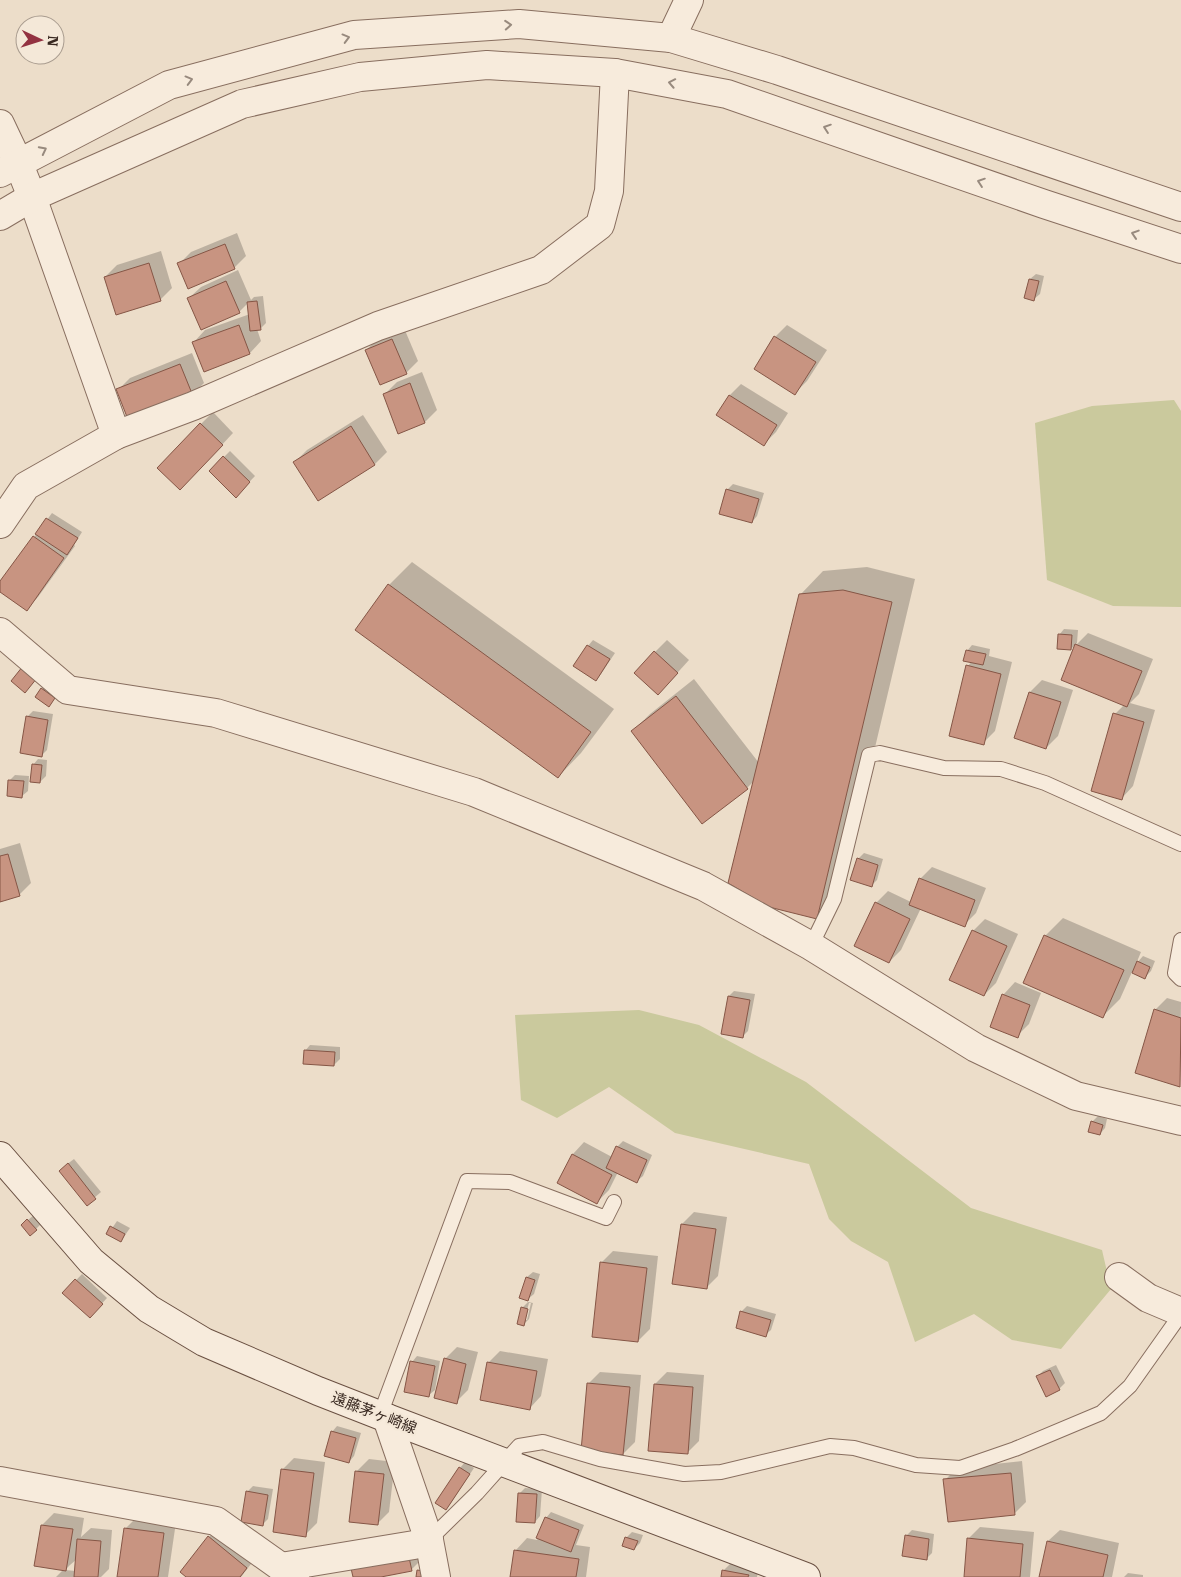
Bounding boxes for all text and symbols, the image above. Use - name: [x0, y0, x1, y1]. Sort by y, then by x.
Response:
- north arrow: [15, 15, 65, 65]
- one-way arrow: [504, 19, 512, 30]
- one-way arrow: [341, 33, 349, 43]
- text: N: [45, 35, 61, 47]
- one-way arrow: [185, 75, 193, 86]
- one-way arrow: [667, 79, 676, 89]
- one-way arrow: [824, 124, 832, 134]
- one-way arrow: [38, 146, 47, 156]
- one-way arrow: [977, 178, 986, 188]
- one-way arrow: [1131, 230, 1139, 240]
- street label: 遠藤茅ヶ崎線: [329, 1388, 419, 1438]

